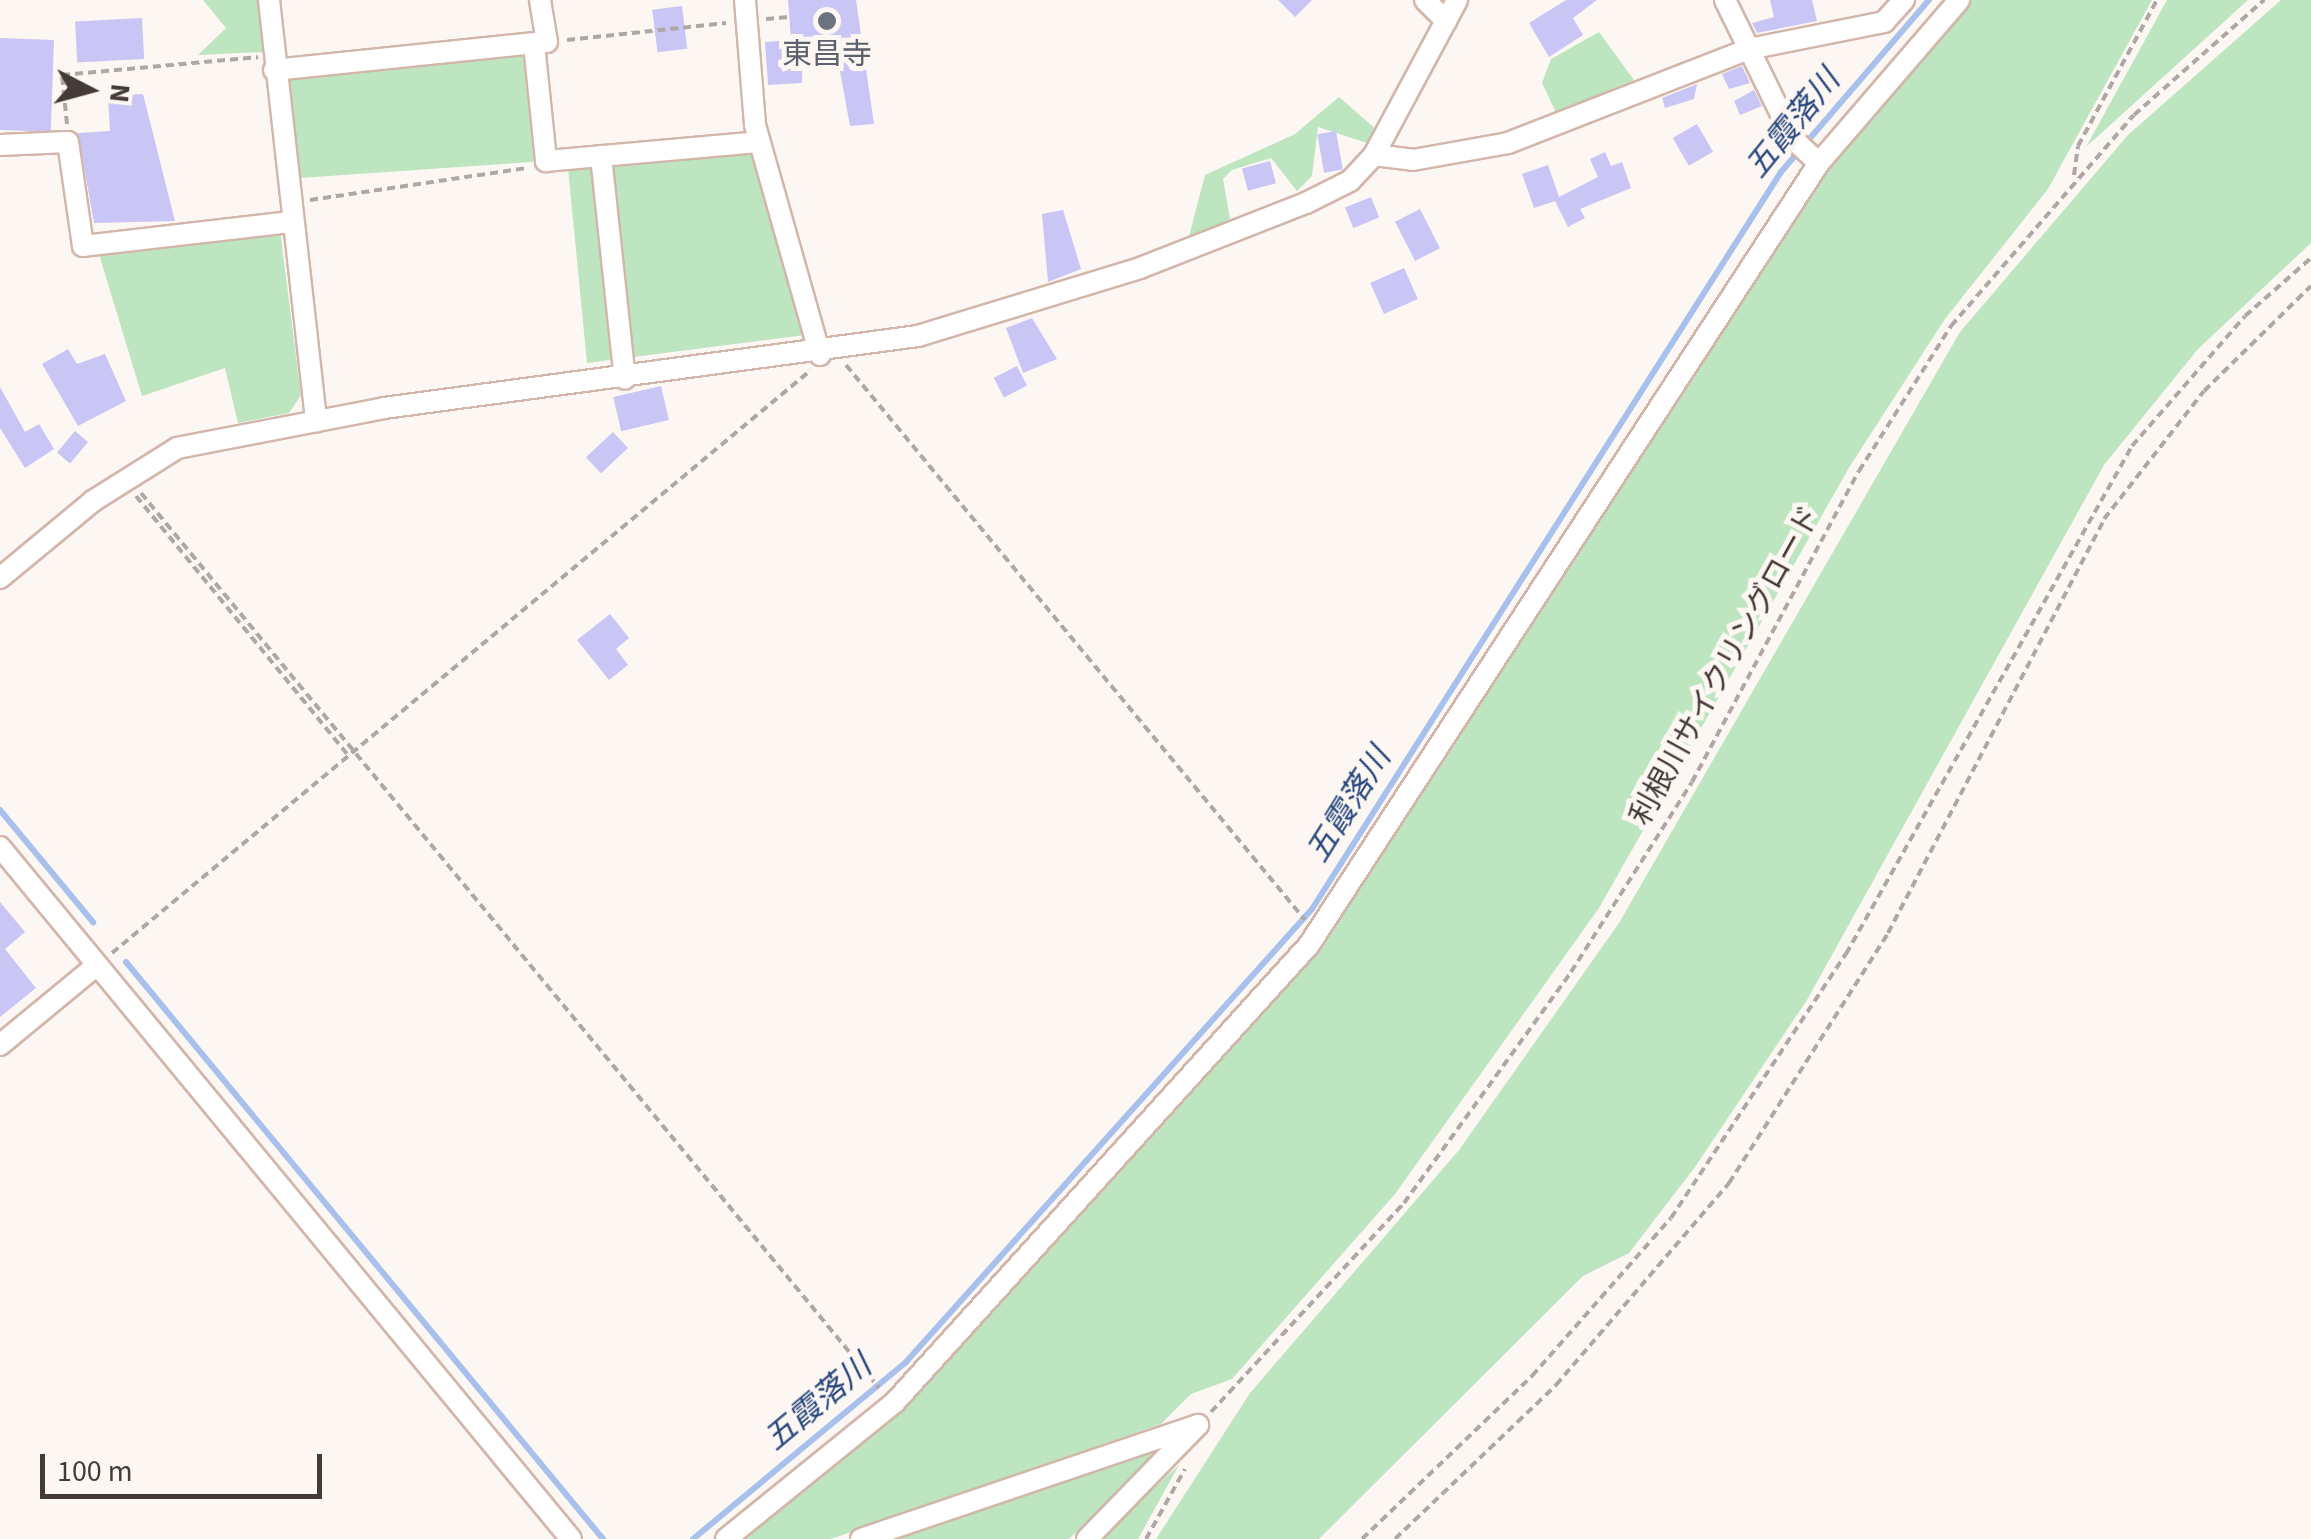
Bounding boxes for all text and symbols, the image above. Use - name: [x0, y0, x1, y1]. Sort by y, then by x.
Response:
- marker: 東昌寺: [816, 10, 838, 32]
- place label: 東昌寺: [782, 37, 872, 73]
- north arrow: [40, 40, 140, 140]
- water label: 五霞落川: [1738, 62, 1848, 186]
- text: N: [99, 82, 141, 104]
- street label: 利根川サイクリングロード: [1623, 500, 1829, 832]
- water label: 五霞落川: [1299, 741, 1399, 869]
- water label: 五霞落川: [757, 1347, 879, 1459]
- scale bar: [45, 1434, 328, 1496]
- text: 100 m: [57, 1450, 133, 1493]

